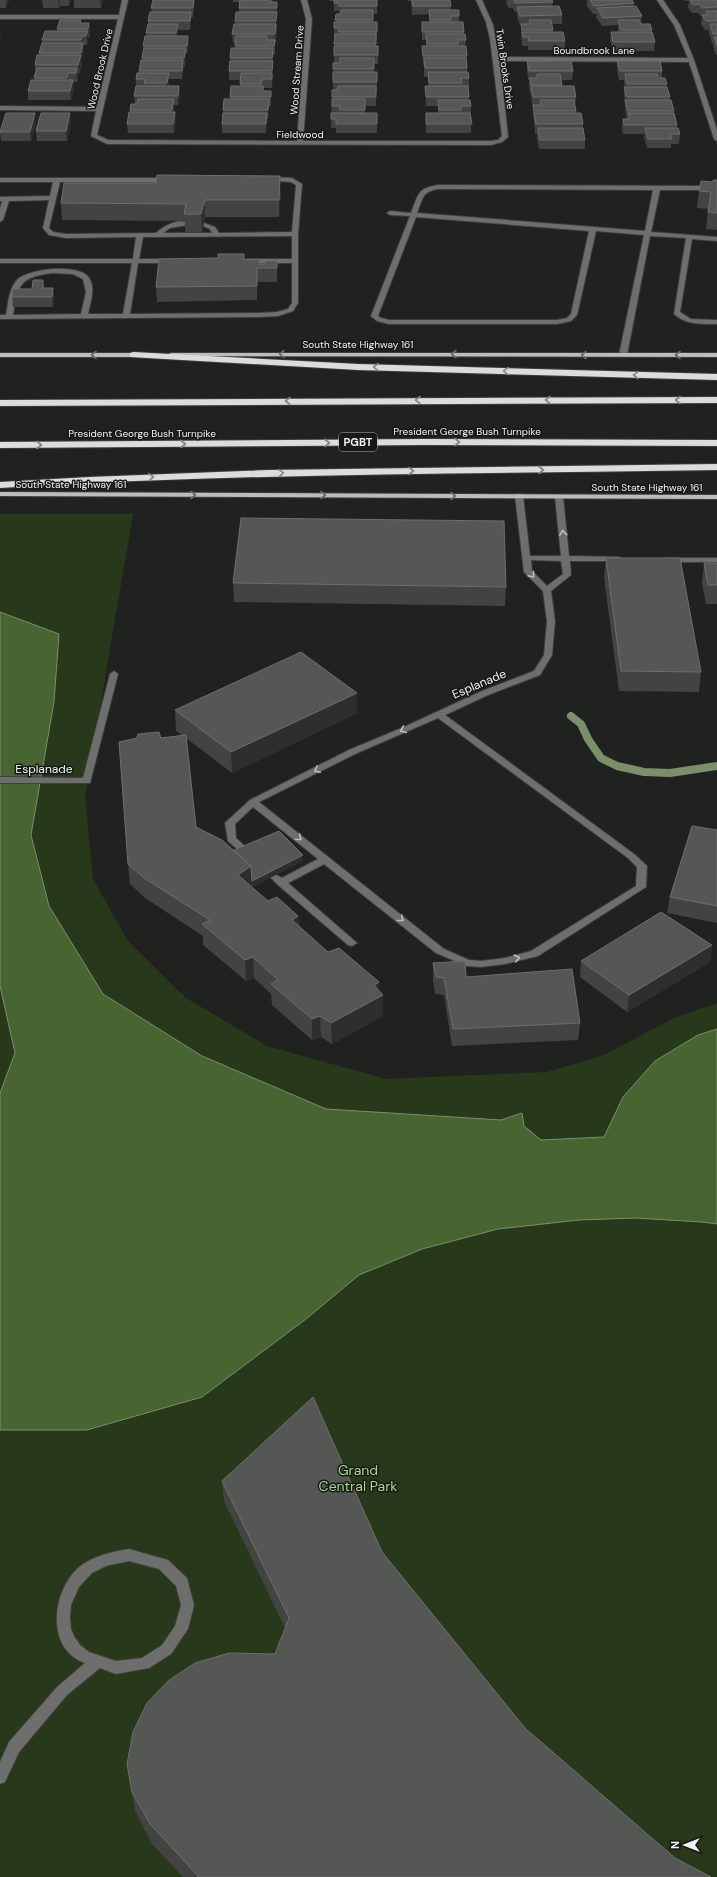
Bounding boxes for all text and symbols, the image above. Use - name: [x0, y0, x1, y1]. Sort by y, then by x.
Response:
- street label: Wood Stream Drive: [287, 25, 307, 115]
- street label: Wood Brook Drive: [84, 27, 116, 111]
- street label: Twin Brooks Drive: [493, 28, 517, 110]
- street label: Boundbrook Lane: [553, 44, 635, 57]
- street label: Fieldwood: [276, 128, 324, 141]
- street label: South State Highway 161: [303, 338, 413, 351]
- one-way arrow: [279, 350, 285, 358]
- one-way arrow: [451, 350, 457, 358]
- one-way arrow: [91, 351, 97, 359]
- one-way arrow: [581, 351, 587, 359]
- one-way arrow: [675, 351, 681, 359]
- one-way arrow: [373, 363, 379, 371]
- one-way arrow: [503, 367, 509, 375]
- one-way arrow: [633, 371, 639, 379]
- one-way arrow: [415, 396, 421, 404]
- one-way arrow: [545, 396, 551, 404]
- one-way arrow: [675, 396, 681, 404]
- one-way arrow: [285, 397, 291, 405]
- street label: President George Bush Turnpike: [393, 425, 541, 438]
- street label: President George Bush Turnpike: [68, 427, 216, 440]
- road number: PGBT: [339, 433, 377, 451]
- one-way arrow: [454, 438, 460, 446]
- one-way arrow: [324, 439, 330, 447]
- one-way arrow: [36, 440, 42, 449]
- one-way arrow: [180, 440, 186, 448]
- one-way arrow: [538, 466, 544, 474]
- one-way arrow: [408, 467, 414, 475]
- one-way arrow: [278, 469, 284, 477]
- one-way arrow: [148, 472, 154, 481]
- street label: South State Highway 161: [16, 478, 126, 491]
- street label: South State Highway 161: [592, 481, 702, 494]
- one-way arrow: [190, 491, 196, 499]
- one-way arrow: [320, 491, 326, 500]
- one-way arrow: [450, 492, 456, 500]
- one-way arrow: [558, 530, 567, 536]
- one-way arrow: [528, 570, 535, 578]
- street label: Esplanade: [450, 665, 509, 703]
- one-way arrow: [400, 726, 407, 734]
- street label: Esplanade: [15, 761, 73, 777]
- one-way arrow: [314, 765, 321, 773]
- one-way arrow: [295, 833, 302, 840]
- one-way arrow: [396, 915, 403, 922]
- one-way arrow: [513, 955, 520, 963]
- park label: Grand Central Park: [319, 1461, 397, 1495]
- north arrow: [665, 1825, 705, 1865]
- text: N: [668, 1841, 682, 1849]

